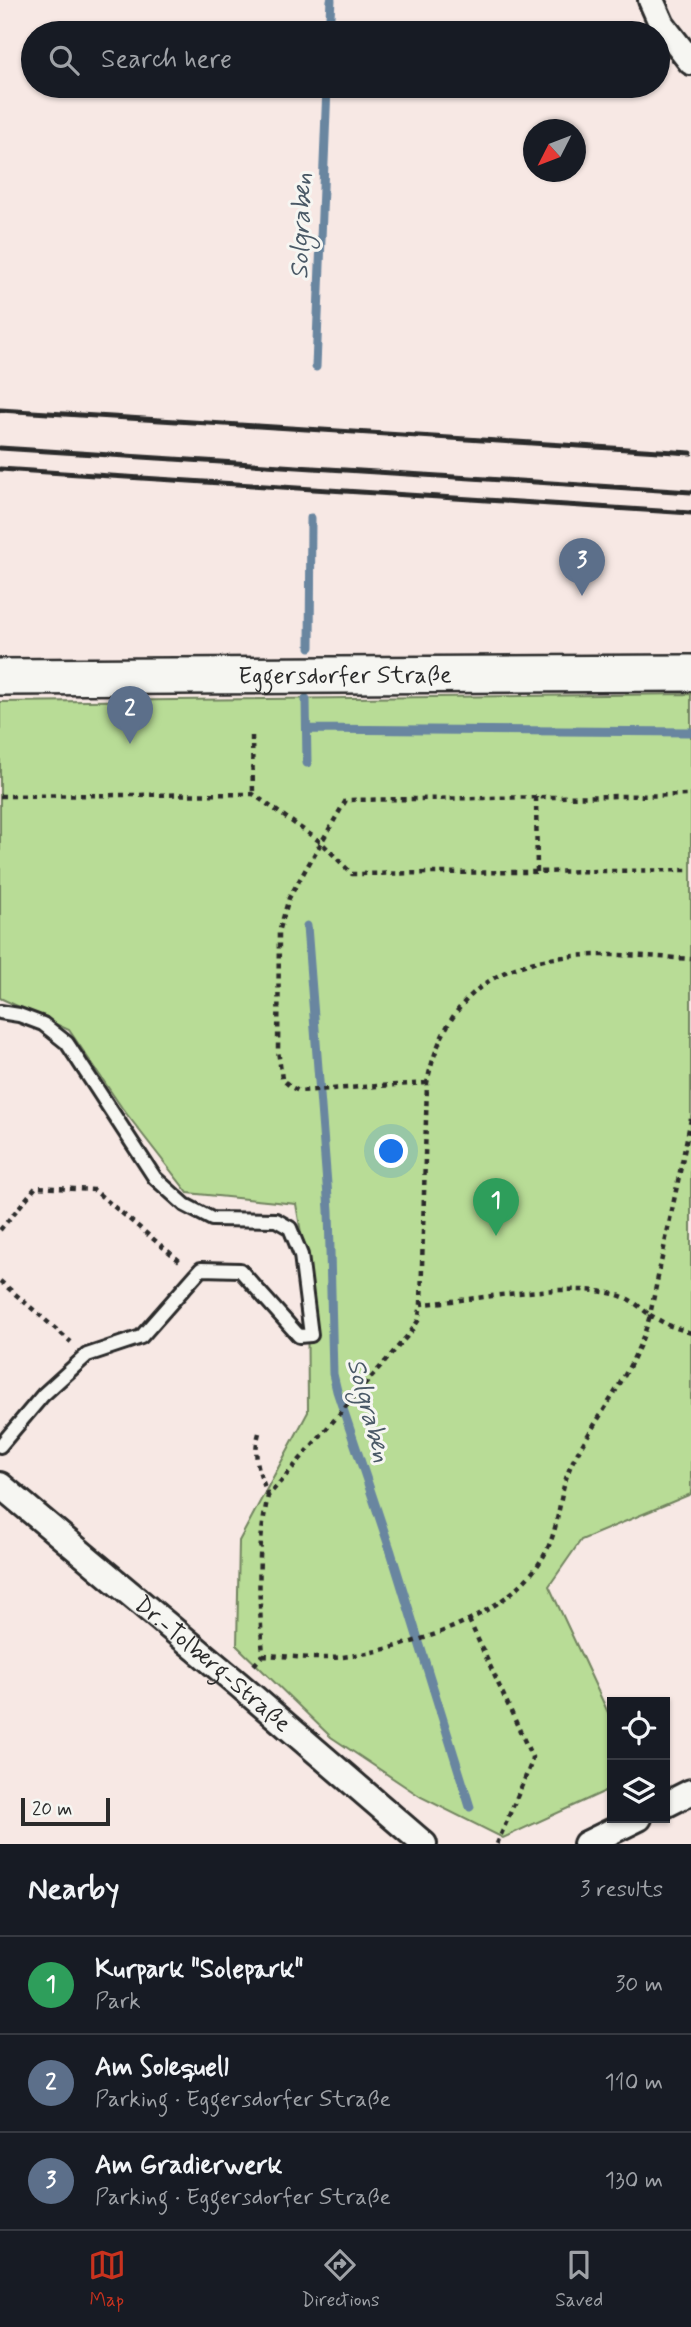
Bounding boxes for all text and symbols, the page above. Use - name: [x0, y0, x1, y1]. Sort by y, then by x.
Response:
- search box: [21, 21, 670, 98]
- icon: search: [45, 41, 83, 79]
- text: Search here: [101, 43, 232, 77]
- north arrow: [523, 119, 586, 182]
- water label: Solgraben: [283, 172, 323, 280]
- pin: 3: [559, 538, 605, 596]
- street label: Eggersdorfer Straße: [238, 660, 452, 695]
- pin: 2: [107, 686, 153, 744]
- your location: [374, 1134, 408, 1168]
- pin: 1: [473, 1178, 519, 1236]
- water label: Solgraben: [336, 1355, 398, 1467]
- street label: Dr.-Tolberg-Straße: [127, 1590, 297, 1740]
- map controls: [607, 1697, 670, 1823]
- button: locate: [607, 1697, 670, 1760]
- button: layers: [607, 1760, 670, 1823]
- scale bar: [21, 1795, 110, 1827]
- text: 20 m: [32, 1797, 72, 1822]
- text: Nearby: [28, 1870, 119, 1909]
- text: 3 results: [580, 1875, 663, 1905]
- text: Kurpark "Solepark": [95, 1953, 303, 1987]
- text: 1: [46, 1970, 56, 2000]
- text: 30 m: [615, 1970, 663, 2000]
- text: Park: [95, 1987, 141, 2017]
- text: Am Solequell: [95, 2051, 229, 2085]
- text: 2: [45, 2068, 57, 2098]
- text: 110 m: [604, 2068, 663, 2098]
- text: Parking · Eggersdorfer Straße: [95, 2085, 391, 2115]
- text: Am Gradierwerk: [95, 2149, 282, 2183]
- text: 3: [46, 2166, 56, 2196]
- text: 130 m: [605, 2166, 663, 2196]
- text: Parking · Eggersdorfer Straße: [95, 2183, 391, 2213]
- tab: Map: [88, 2246, 126, 2313]
- tab: Directions: [301, 2246, 380, 2313]
- tab: Saved: [555, 2246, 603, 2313]

